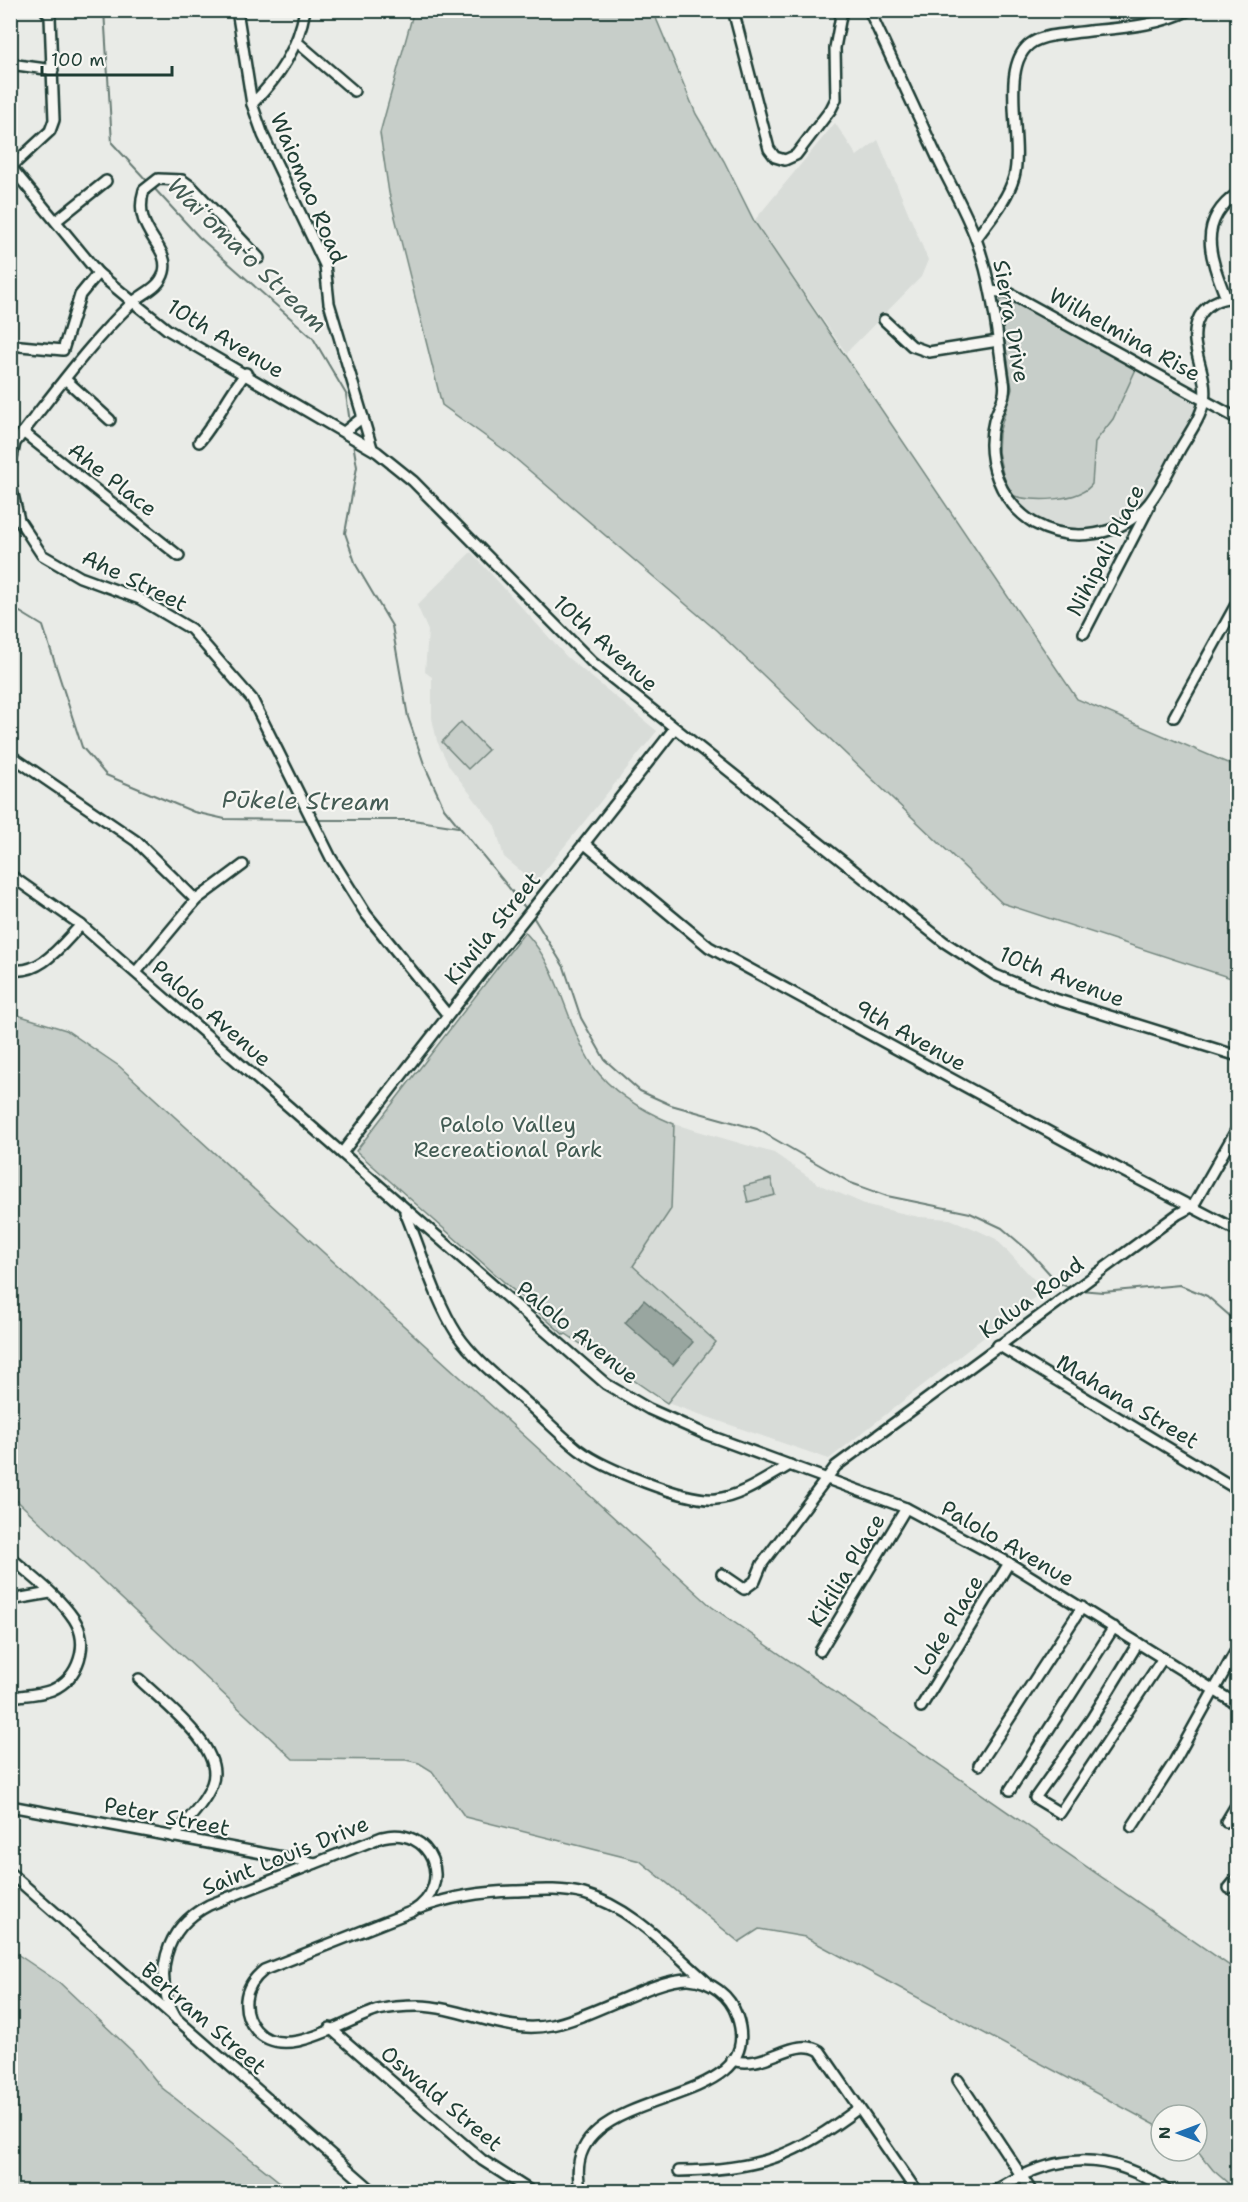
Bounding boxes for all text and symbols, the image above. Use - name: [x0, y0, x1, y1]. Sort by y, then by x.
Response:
- scale bar: [42, 39, 172, 77]
- text: 100 m: [51, 48, 105, 72]
- street label: Waiomao Road: [264, 108, 353, 268]
- water label: Waiʻomaʻo Stream: [160, 170, 334, 340]
- street label: Sierra Drive: [986, 258, 1037, 385]
- street label: Wilhelmina Rise: [1044, 281, 1206, 388]
- street label: 10th Avenue: [162, 292, 290, 385]
- street label: Ahe Place: [62, 436, 163, 523]
- street label: Nihipali Place: [1060, 479, 1151, 621]
- street label: Ahe Street: [77, 542, 192, 618]
- street label: 10th Avenue: [547, 588, 664, 698]
- water label: Pūkele Stream: [222, 784, 390, 818]
- street label: Kiwila Street: [438, 866, 547, 991]
- street label: 10th Avenue: [995, 939, 1129, 1014]
- street label: Palolo Avenue: [146, 953, 278, 1073]
- street label: 9th Avenue: [850, 993, 972, 1078]
- park label: Palolo Valley Recreational Park: [414, 1110, 603, 1164]
- street label: Kalua Road: [973, 1250, 1089, 1345]
- street label: Palolo Avenue: [510, 1274, 645, 1391]
- street label: Mahana Street: [1051, 1348, 1204, 1455]
- street label: Palolo Avenue: [936, 1494, 1080, 1593]
- street label: Kikilia Place: [801, 1508, 892, 1632]
- street label: Loke Place: [907, 1570, 990, 1681]
- street label: Peter Street: [101, 1790, 232, 1843]
- street label: Saint Louis Drive: [197, 1809, 373, 1902]
- street label: Bertram Street: [135, 1956, 273, 2081]
- street label: Oswald Street: [375, 2039, 509, 2158]
- north arrow: [1149, 2103, 1209, 2163]
- text: N: [1154, 2127, 1175, 2139]

